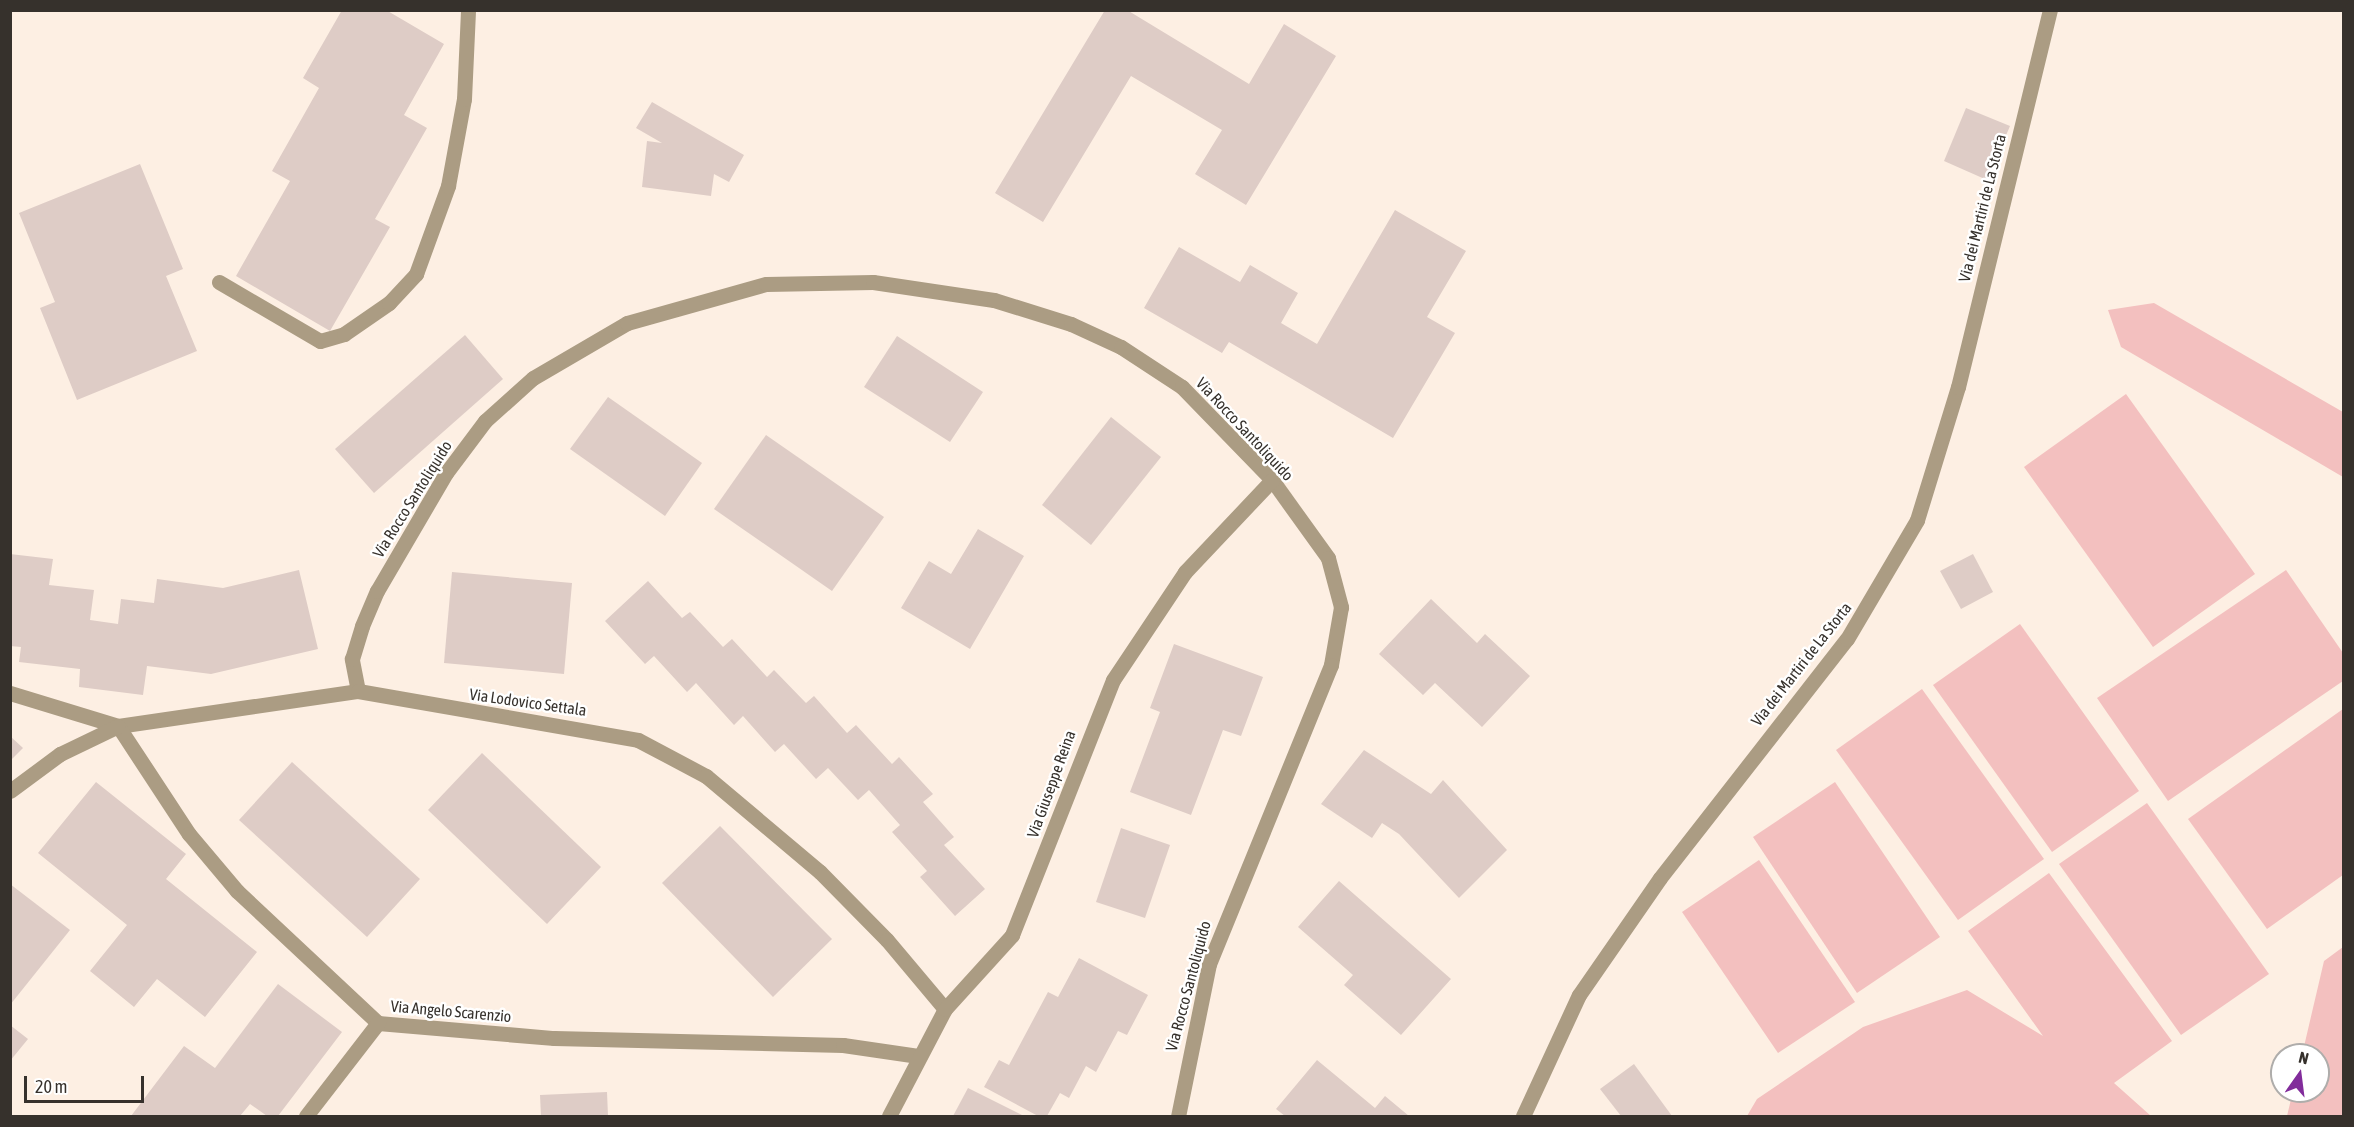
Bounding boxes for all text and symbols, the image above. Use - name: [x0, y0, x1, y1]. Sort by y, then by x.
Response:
- street label: Via dei Martiri de La Storta: [1954, 132, 2010, 284]
- street label: Via Rocco Santoliquido: [1192, 373, 1298, 485]
- street label: Via Rocco Santoliquido: [368, 437, 456, 561]
- street label: Via dei Martiri de La Storta: [1747, 598, 1855, 730]
- street label: Via Lodovico Settala: [468, 684, 588, 720]
- street label: Via Giuseppe Reina: [1023, 728, 1079, 840]
- street label: Via Rocco Santoliquido: [1161, 919, 1215, 1053]
- street label: Via Angelo Scarenzio: [390, 996, 512, 1026]
- north arrow: [2270, 1043, 2330, 1103]
- text: N: [2297, 1048, 2311, 1067]
- scale bar: [27, 1064, 147, 1102]
- text: 20 m: [35, 1076, 67, 1097]

